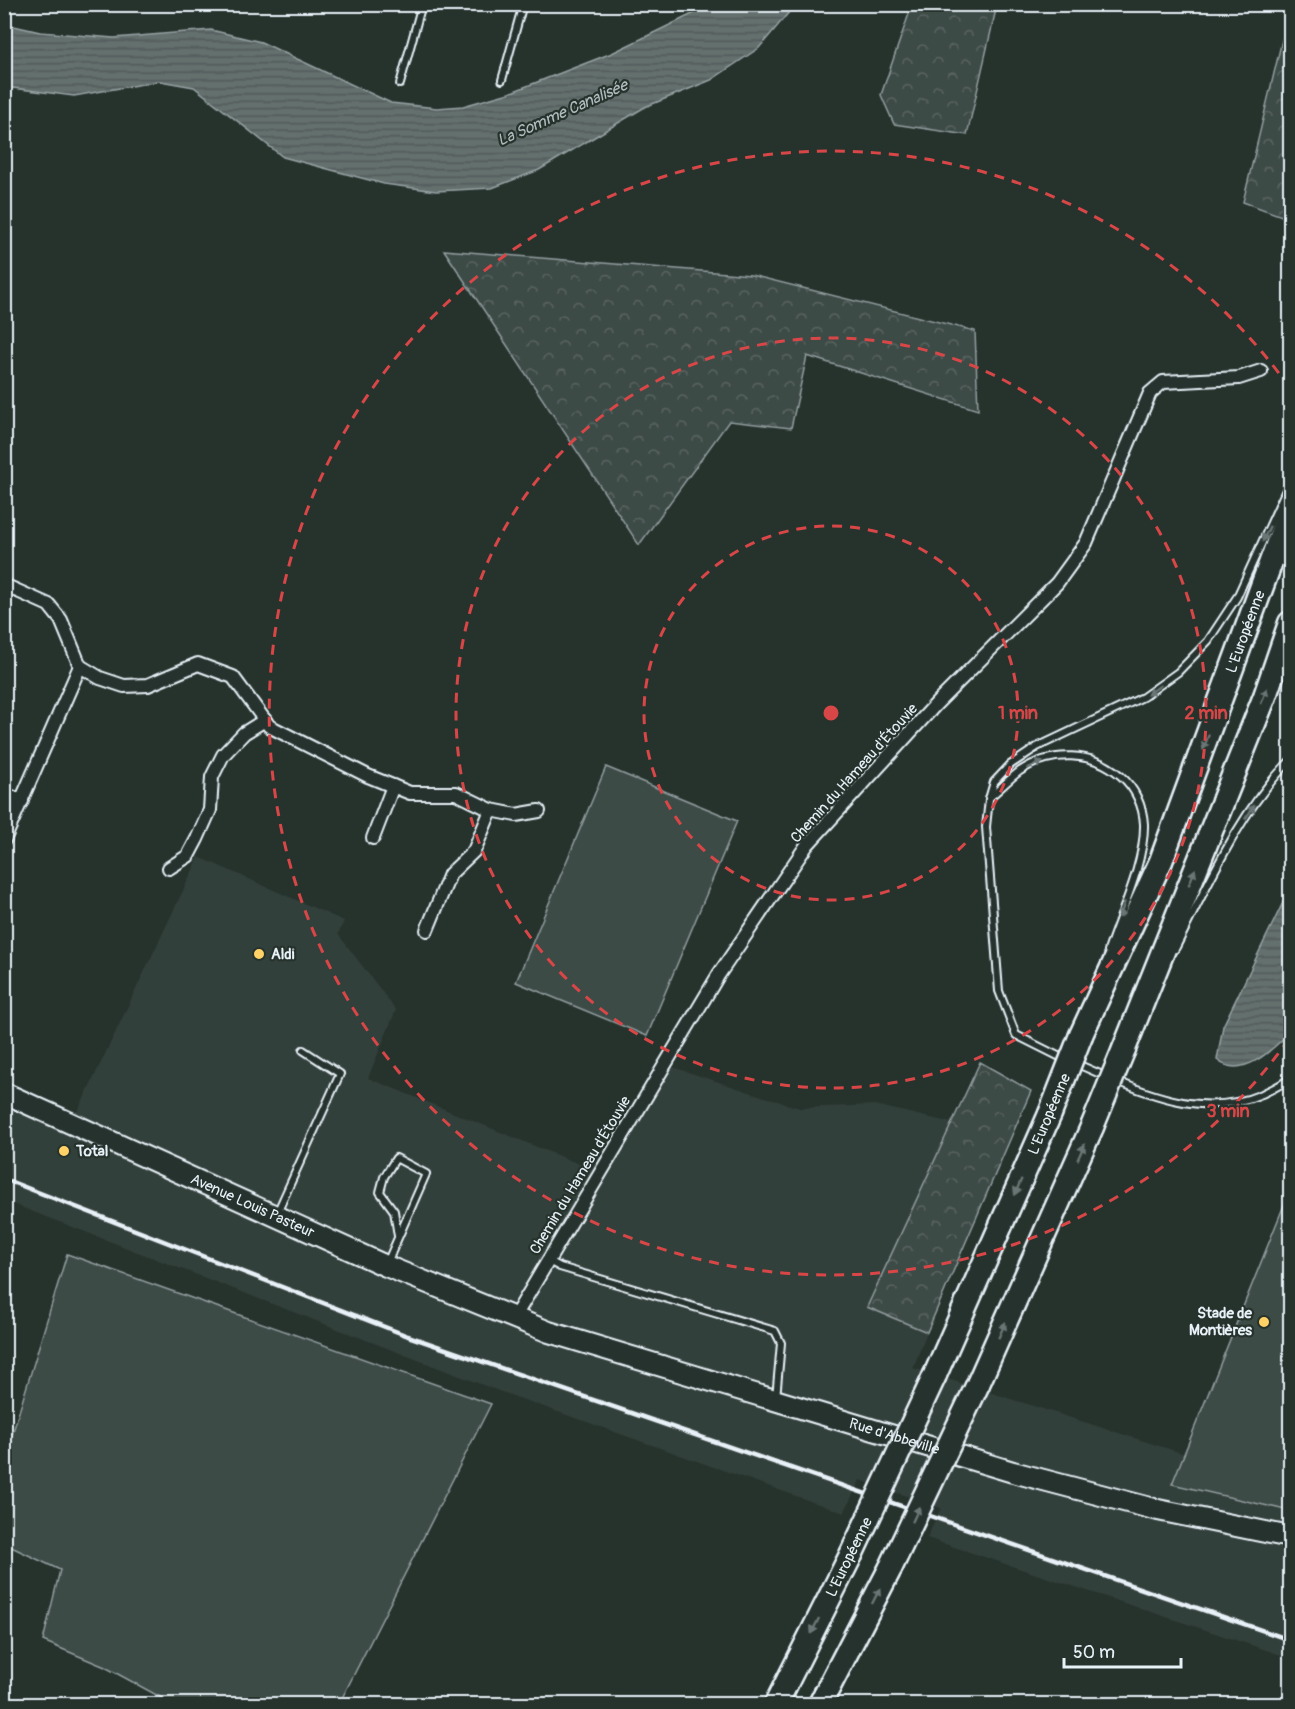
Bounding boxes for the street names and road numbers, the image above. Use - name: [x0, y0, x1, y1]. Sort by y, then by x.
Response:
- street label: L'Européenne: [1222, 587, 1270, 676]
- street label: Chemin du Hameau d'Étouvie: [787, 699, 922, 847]
- street label: L'Européenne: [1024, 1070, 1075, 1158]
- street label: Chemin du Hameau d'Étouvie: [526, 1092, 636, 1258]
- street label: Avenue Louis Pasteur: [188, 1170, 318, 1243]
- street label: Rue d'Abbeville: [847, 1414, 942, 1459]
- street label: L'Européenne: [822, 1514, 877, 1600]

